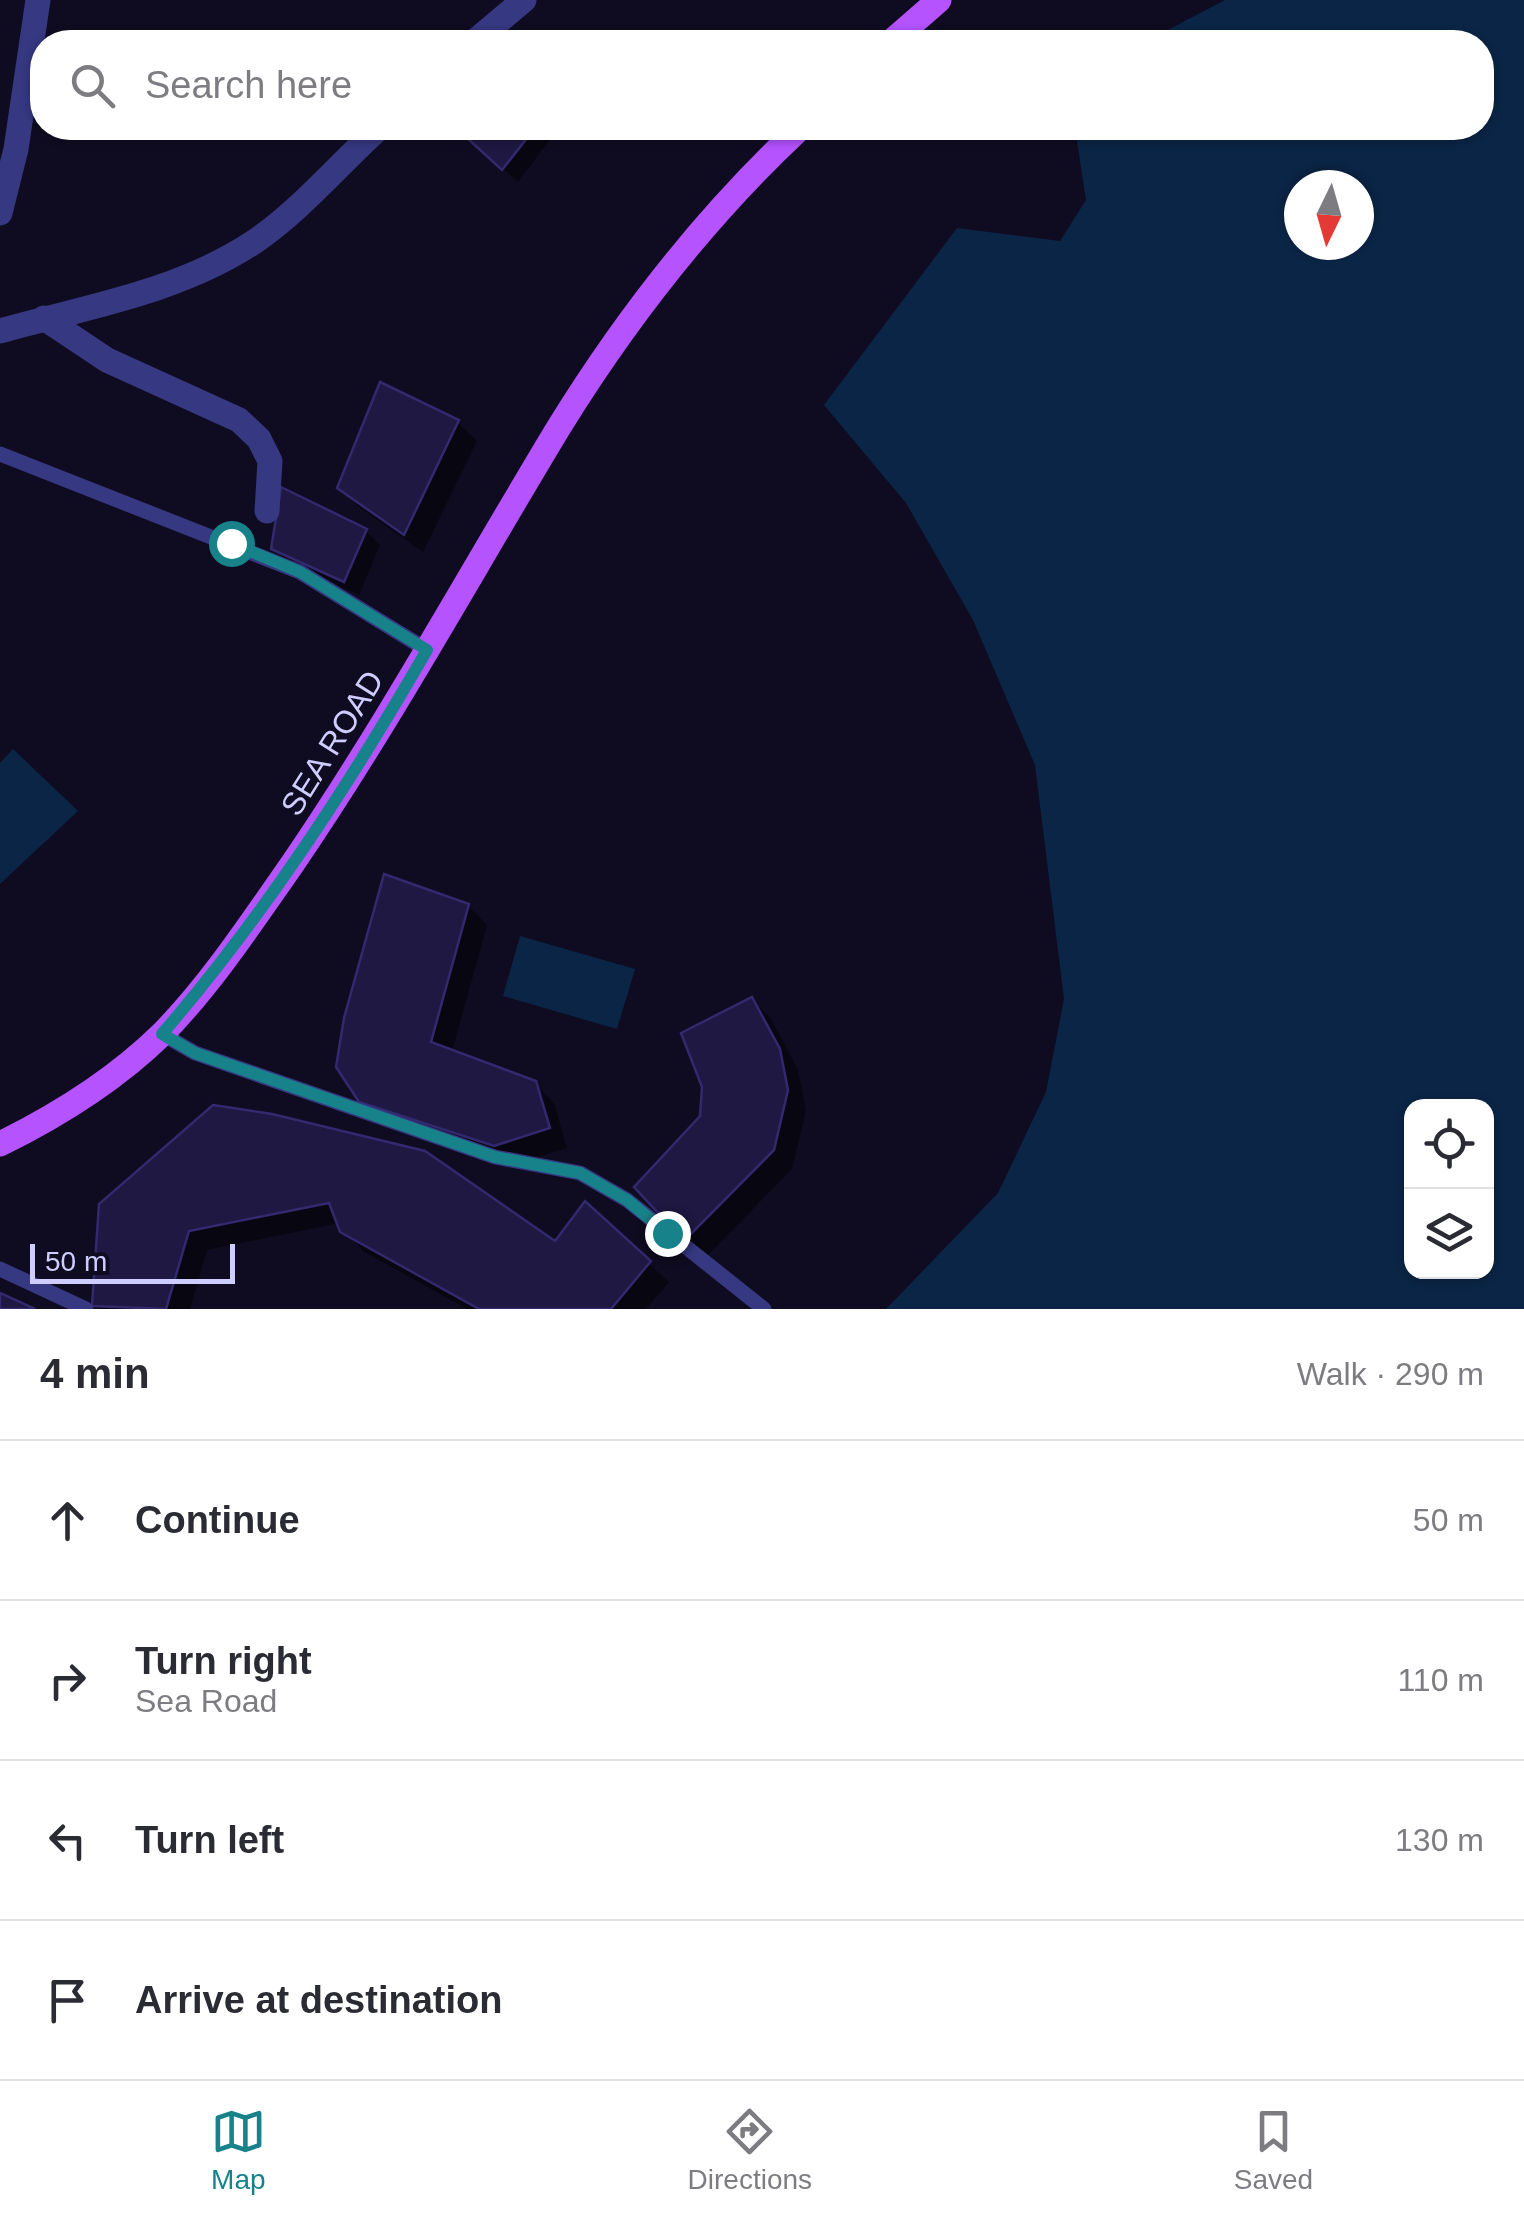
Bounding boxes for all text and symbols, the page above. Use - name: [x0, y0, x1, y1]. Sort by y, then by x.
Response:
- search box: [30, 30, 1494, 140]
- icon: search: [65, 58, 120, 113]
- text: Search here: [145, 64, 352, 106]
- north arrow: [1284, 170, 1374, 260]
- route start: [209, 521, 255, 567]
- street label: SEA ROAD: [273, 664, 391, 822]
- map controls: [1404, 1099, 1494, 1279]
- button: locate: [1404, 1099, 1494, 1189]
- button: layers: [1404, 1189, 1494, 1279]
- route end: [645, 1211, 691, 1257]
- scale bar: [30, 1239, 235, 1284]
- text: 50 m: [45, 1246, 107, 1277]
- text: 4 min: [40, 1350, 150, 1397]
- text: Walk · 290 m: [1297, 1356, 1484, 1392]
- icon: ahead: [40, 1493, 95, 1548]
- text: Continue: [135, 1499, 300, 1541]
- text: 50 m: [1413, 1502, 1484, 1538]
- text: Turn right: [135, 1640, 312, 1682]
- icon: right: [40, 1653, 95, 1708]
- text: 110 m: [1397, 1662, 1484, 1698]
- text: Sea Road: [135, 1683, 277, 1719]
- icon: left: [40, 1813, 95, 1868]
- text: Turn left: [135, 1819, 284, 1861]
- text: 130 m: [1395, 1822, 1484, 1858]
- icon: arrive: [40, 1973, 95, 2028]
- text: Arrive at destination: [135, 1979, 502, 2021]
- tab: Map: [211, 2104, 266, 2196]
- tab: Directions: [688, 2104, 812, 2196]
- tab: Saved: [1234, 2104, 1313, 2196]

